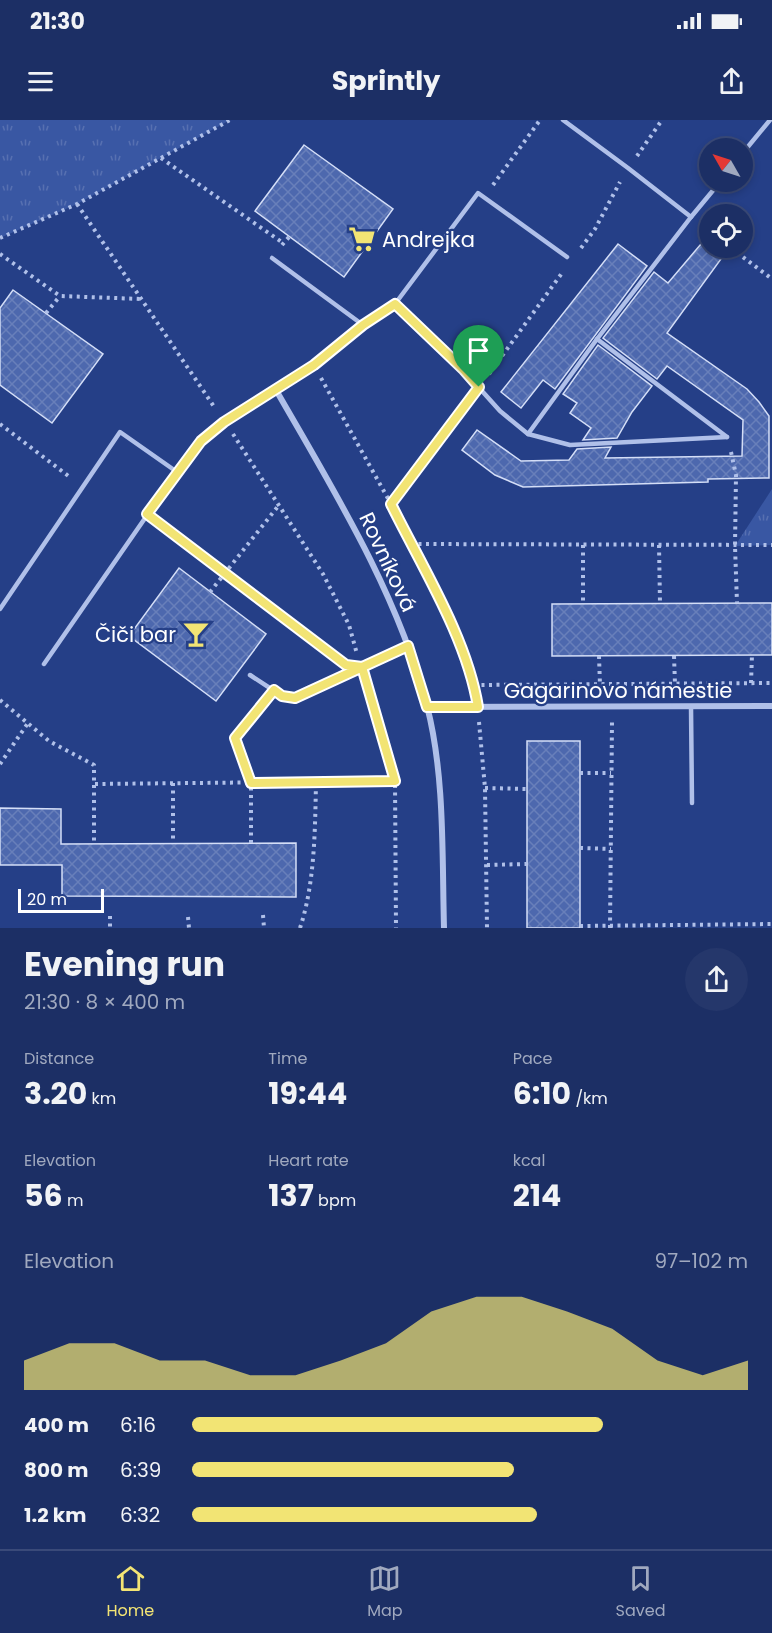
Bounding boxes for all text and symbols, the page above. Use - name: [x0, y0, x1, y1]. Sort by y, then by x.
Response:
- text: 21:30: [30, 6, 85, 37]
- text: Sprintly: [332, 62, 440, 99]
- icon: menu: [24, 65, 57, 98]
- icon: share: [715, 65, 748, 98]
- north arrow: [699, 138, 753, 192]
- map controls: [699, 138, 753, 258]
- button: locate: [699, 204, 753, 258]
- supermarket icon: Andrejka: [347, 224, 377, 254]
- place label: Andrejka: [382, 225, 475, 254]
- pin: [453, 325, 504, 387]
- icon: arrive: [462, 334, 495, 367]
- street label: Rovníková: [352, 507, 424, 617]
- bar icon: Čiči bar: [181, 619, 211, 649]
- place label: Čiči bar: [95, 620, 176, 649]
- street label: Gagarinovo námestie: [504, 676, 732, 705]
- scale bar: [18, 886, 104, 914]
- text: 20 m: [27, 888, 67, 911]
- text: Evening run: [24, 941, 225, 988]
- button: share: [685, 948, 748, 1011]
- text: 21:30 · 8 × 400 m: [24, 988, 185, 1016]
- text: Distance: [24, 1047, 94, 1070]
- text: Time: [268, 1047, 307, 1070]
- text: Pace: [513, 1047, 552, 1070]
- text: 3.20: [24, 1072, 87, 1115]
- text: 19:44: [268, 1072, 347, 1115]
- text: 6:10: [513, 1072, 571, 1115]
- text: km: [87, 1087, 116, 1110]
- text: /km: [571, 1087, 608, 1110]
- text: Elevation: [24, 1149, 96, 1172]
- text: Heart rate: [268, 1149, 349, 1172]
- text: kcal: [513, 1149, 545, 1172]
- text: 56: [24, 1174, 63, 1217]
- text: 137: [268, 1174, 314, 1217]
- text: 214: [513, 1174, 561, 1217]
- text: m: [63, 1189, 83, 1212]
- text: bpm: [314, 1189, 356, 1212]
- text: Elevation: [24, 1247, 114, 1275]
- text: 97–102 m: [655, 1247, 748, 1275]
- text: 400 m: [24, 1411, 89, 1439]
- text: 6:16: [120, 1411, 156, 1439]
- text: 800 m: [24, 1456, 88, 1484]
- text: 6:39: [120, 1456, 161, 1484]
- text: 1.2 km: [24, 1501, 86, 1529]
- text: 6:32: [120, 1501, 160, 1529]
- tab: Home: [106, 1562, 154, 1623]
- tab: Map: [367, 1562, 403, 1623]
- tab: Saved: [616, 1562, 665, 1623]

